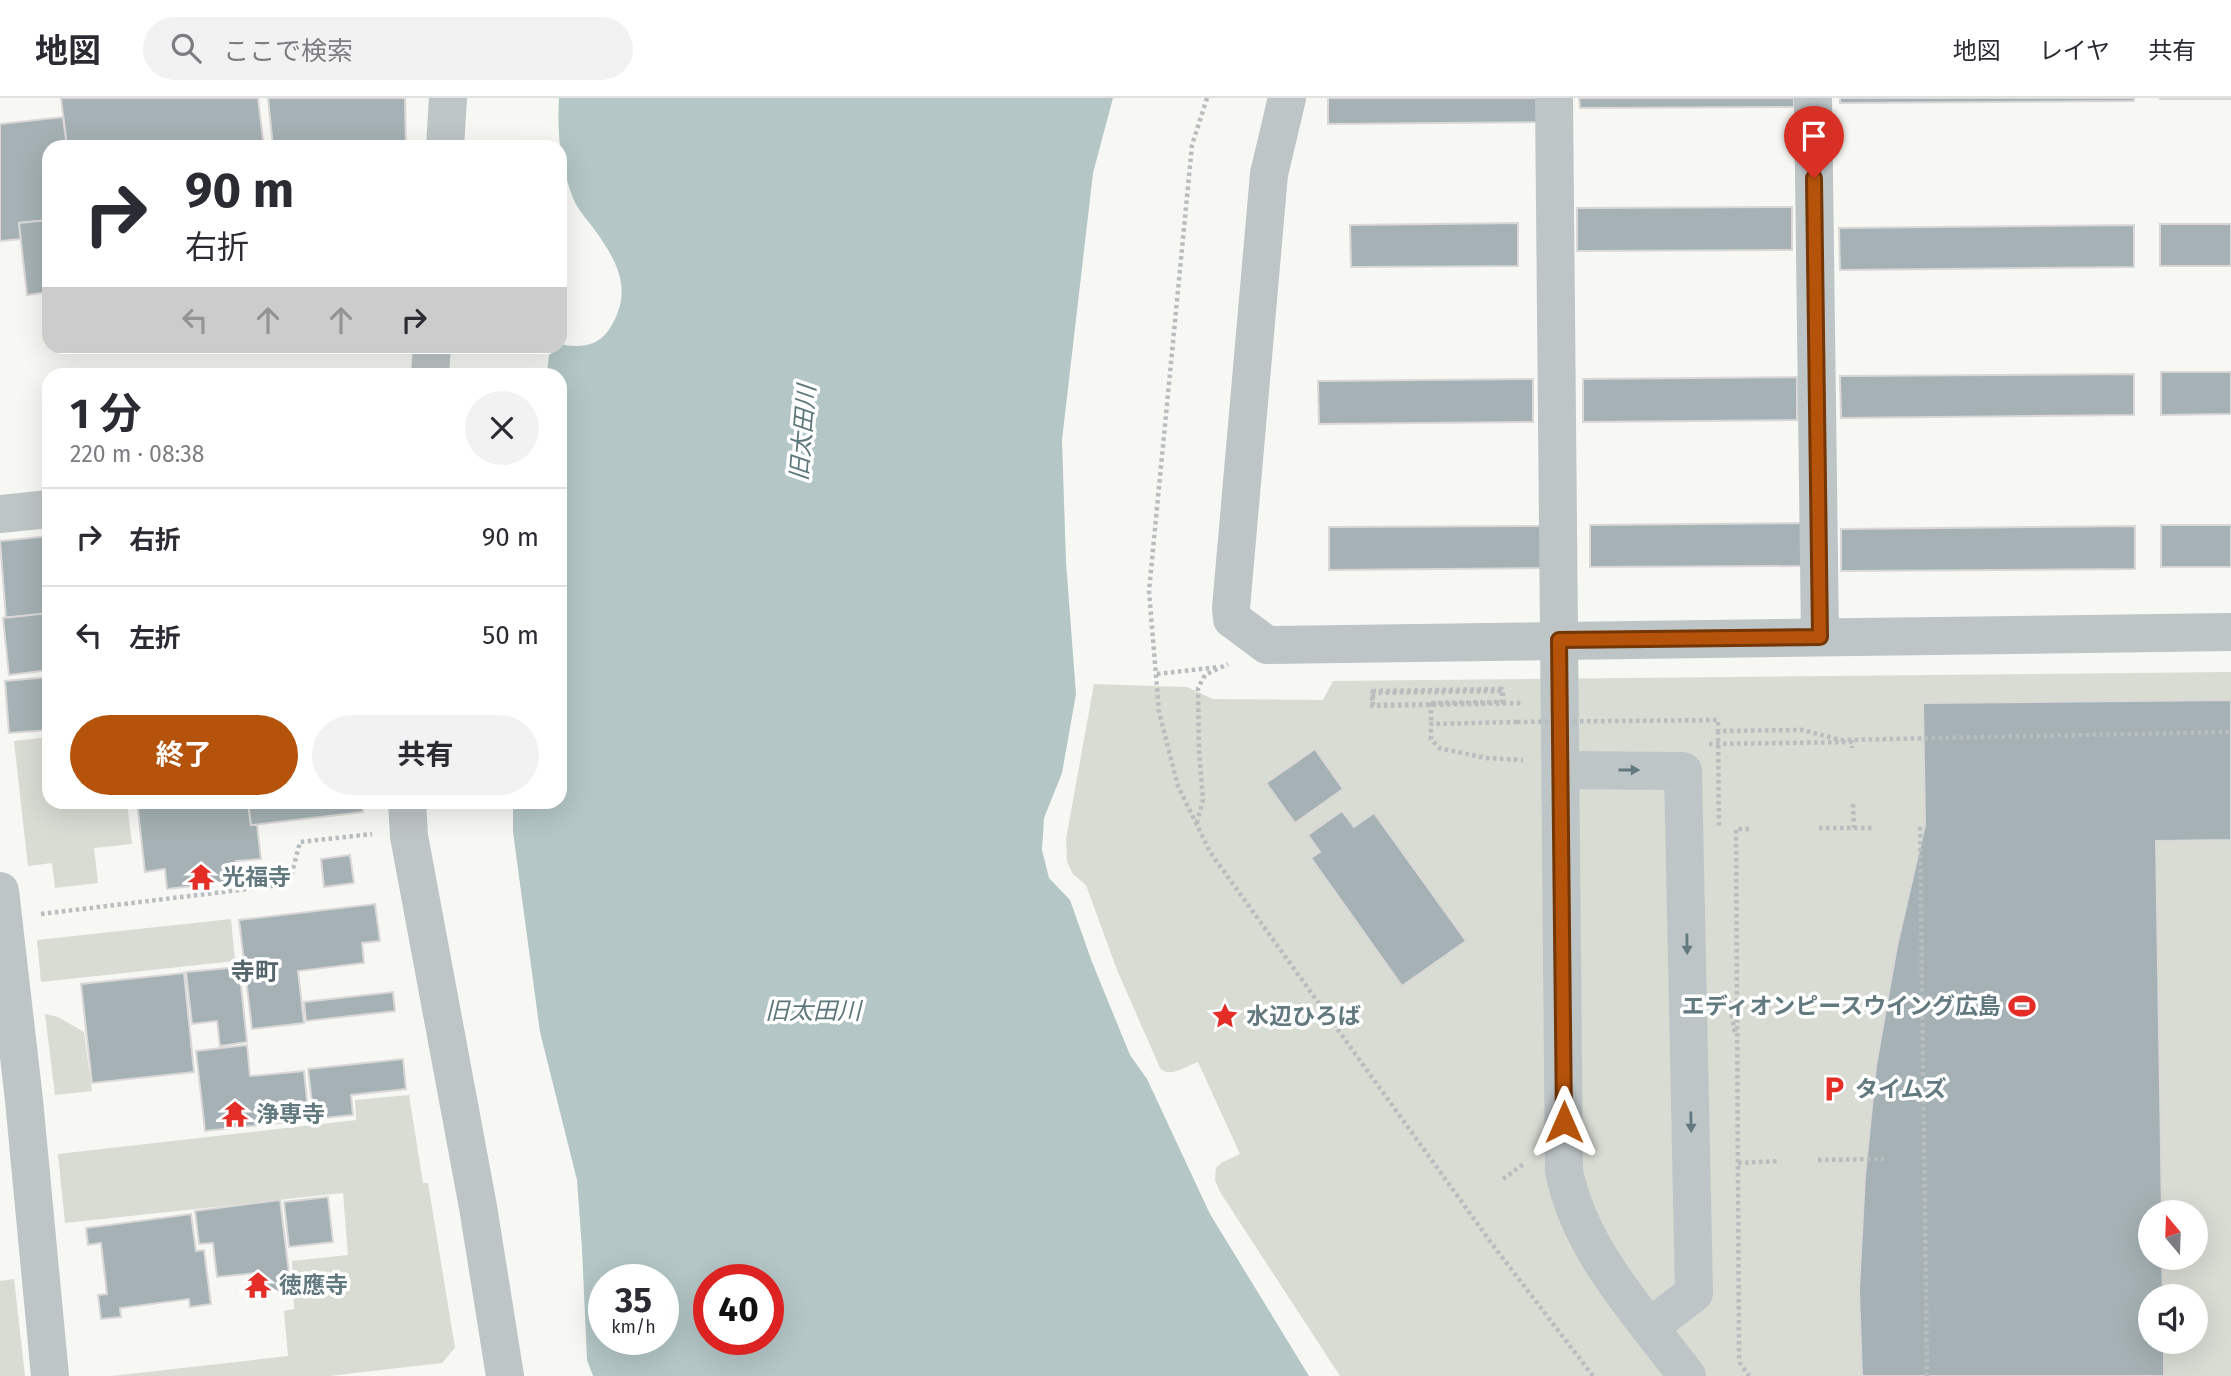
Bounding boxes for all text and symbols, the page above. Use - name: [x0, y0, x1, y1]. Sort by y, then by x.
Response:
- search box: [143, 17, 633, 80]
- icon: search: [167, 29, 205, 67]
- text: 地図: [35, 31, 101, 71]
- text: ここで検索: [223, 36, 353, 67]
- text: 地図: [1953, 37, 2001, 65]
- text: レイヤ: [2039, 37, 2110, 65]
- text: 共有: [2148, 37, 2196, 65]
- pin: [1784, 106, 1844, 178]
- icon: arrive: [1795, 117, 1833, 155]
- text: 90 m: [185, 161, 294, 220]
- icon: right: [70, 168, 161, 259]
- text: 右折: [185, 228, 249, 266]
- icon: left: [176, 301, 214, 339]
- icon: ahead: [249, 301, 287, 339]
- icon: ahead: [322, 301, 360, 339]
- icon: right: [395, 301, 433, 339]
- water label: 旧太田川: [785, 381, 821, 482]
- text: 1 分: [70, 389, 141, 439]
- button: close: [465, 391, 539, 465]
- text: 220 m · 08:38: [70, 440, 205, 468]
- icon: right: [70, 518, 108, 556]
- text: 90 m: [482, 522, 539, 553]
- text: 右折: [129, 525, 181, 556]
- icon: left: [70, 616, 108, 654]
- text: 50 m: [482, 620, 539, 651]
- text: 左折: [129, 623, 181, 654]
- button: 終了: [70, 715, 298, 795]
- button: 共有: [312, 715, 539, 795]
- one-way arrow: [1619, 764, 1641, 776]
- temple icon: 光福寺: [186, 862, 216, 892]
- place label: 光福寺: [222, 863, 291, 891]
- one-way arrow: [1681, 934, 1693, 956]
- district label: 寺町: [231, 958, 279, 986]
- sports icon: エディオンピースウイング広島: [2007, 991, 2037, 1021]
- place label: エディオンピースウイング広島: [1682, 992, 2001, 1020]
- water label: 旧太田川: [765, 997, 864, 1025]
- place icon: 水辺ひろば: [1210, 1001, 1240, 1031]
- place label: 水辺ひろば: [1246, 1002, 1361, 1030]
- parking icon: タイムズ: [1819, 1074, 1849, 1104]
- place label: タイムズ: [1855, 1075, 1947, 1103]
- position arrow: [1527, 1085, 1601, 1159]
- temple icon: 浄専寺: [220, 1099, 250, 1129]
- place label: 浄専寺: [256, 1100, 325, 1128]
- one-way arrow: [1685, 1111, 1696, 1133]
- north arrow: [2138, 1200, 2208, 1270]
- map controls: [2138, 1200, 2208, 1354]
- speed limit sign: 40: [693, 1264, 784, 1355]
- temple icon: 徳應寺: [243, 1270, 273, 1300]
- place label: 徳應寺: [279, 1271, 348, 1299]
- text: 35: [615, 1279, 652, 1321]
- button: sound: [2138, 1284, 2208, 1354]
- text: km/h: [611, 1316, 656, 1338]

